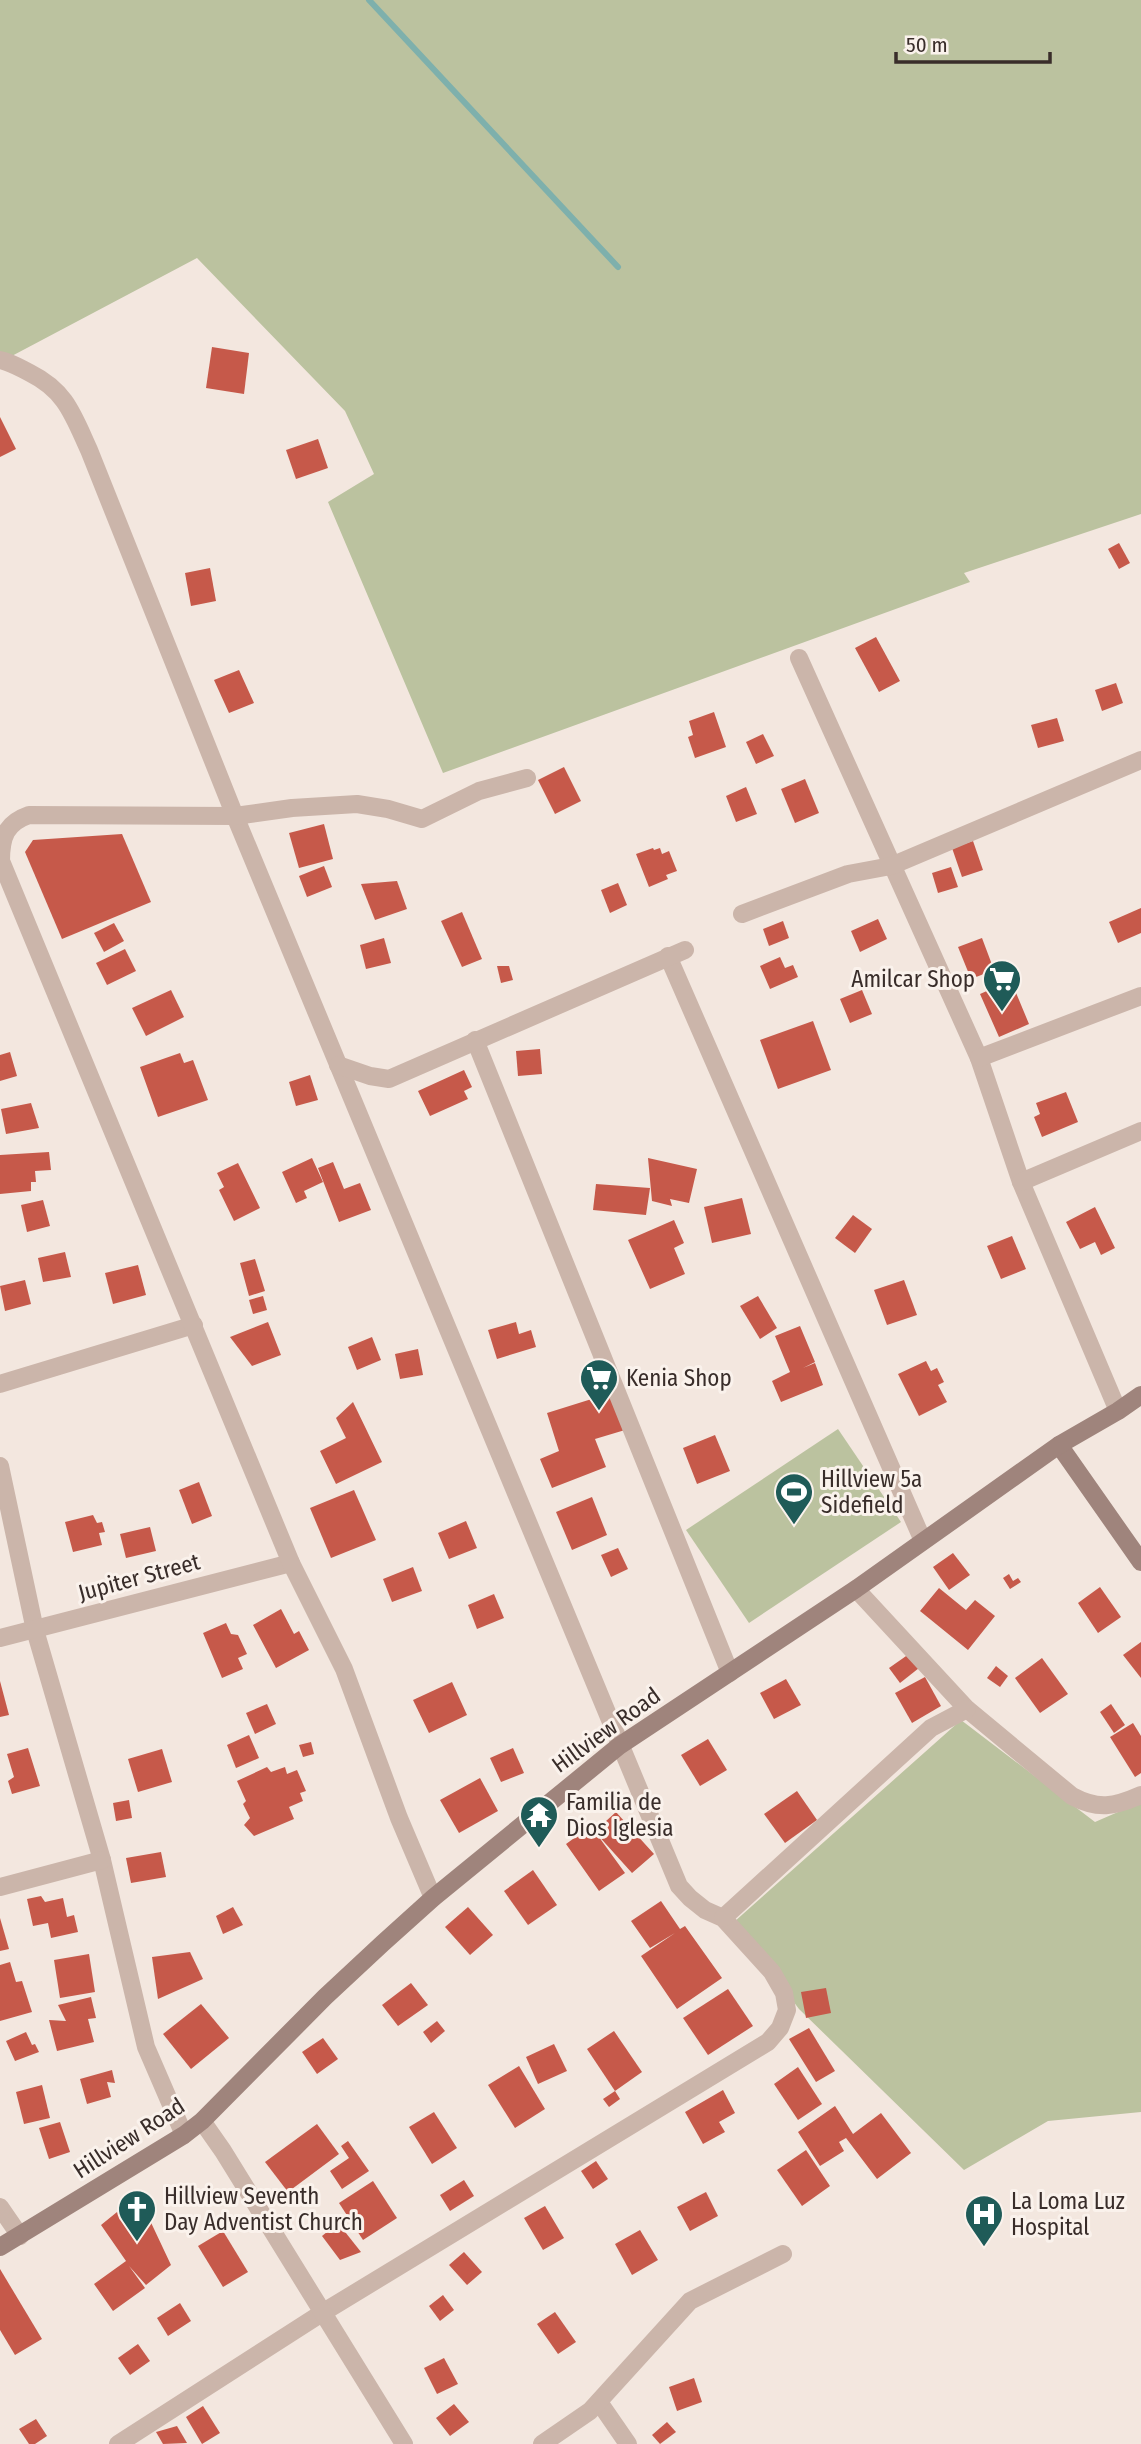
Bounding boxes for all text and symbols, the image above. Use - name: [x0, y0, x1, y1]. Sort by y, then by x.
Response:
- scale bar: [896, 21, 1050, 65]
- text: 50 m: [906, 32, 948, 58]
- supermarket icon: Amilcar Shop: [981, 958, 1023, 1013]
- place label: Amilcar Shop: [851, 965, 975, 993]
- supermarket icon: Kenia Shop: [578, 1357, 620, 1412]
- place label: Kenia Shop: [626, 1364, 732, 1392]
- place label: Hillview 5a Sidefield: [821, 1465, 922, 1519]
- sports icon: Hillview 5a Sidefield: [773, 1471, 815, 1526]
- street label: Jupiter Street: [75, 1547, 203, 1607]
- street label: Hillview Road: [546, 1681, 666, 1779]
- place label: Familia de Dios Iglesia: [566, 1788, 674, 1842]
- temple icon: Familia de Dios Iglesia: [518, 1794, 560, 1849]
- street label: Hillview Road: [68, 2092, 190, 2184]
- place label: Hillview Seventh Day Adventist Church: [164, 2182, 363, 2236]
- place label: La Loma Luz Hospital: [1011, 2187, 1125, 2241]
- church icon: Hillview Seventh Day Adventist Church: [116, 2188, 158, 2243]
- hospital icon: La Loma Luz Hospital: [963, 2193, 1005, 2248]

